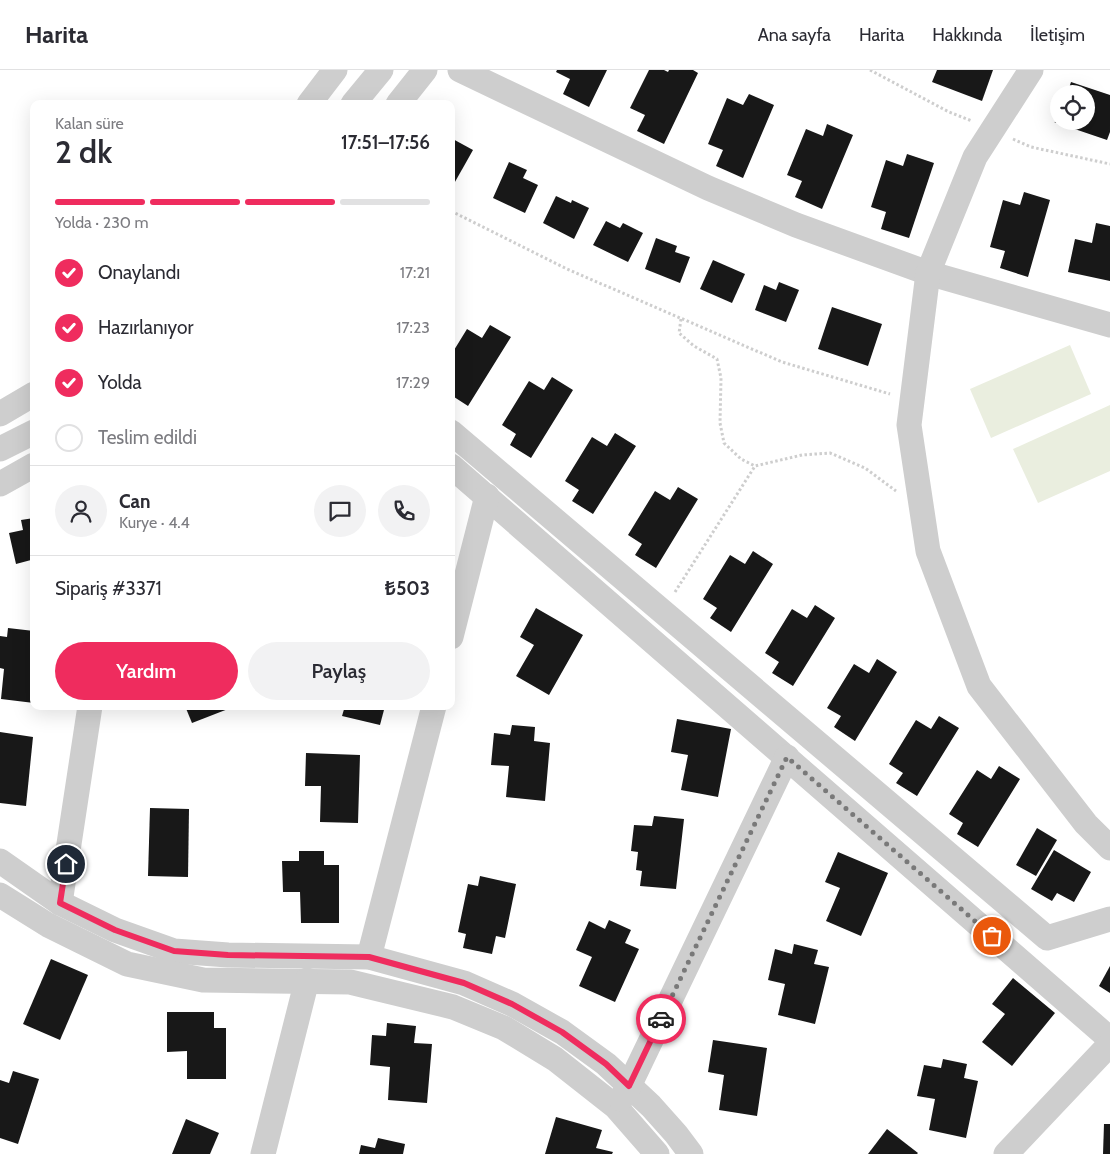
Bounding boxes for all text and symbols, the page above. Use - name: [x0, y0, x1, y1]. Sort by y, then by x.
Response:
- text: Harita: [25, 20, 88, 49]
- text: Ana sayfa: [758, 24, 831, 46]
- text: Harita: [859, 24, 904, 46]
- text: Hakkında: [932, 24, 1002, 46]
- text: İletişim: [1030, 24, 1085, 46]
- map controls: [1050, 85, 1095, 130]
- button: locate: [1050, 85, 1095, 130]
- text: Kalan süre: [55, 114, 124, 133]
- text: 17:51–17:56: [341, 131, 430, 154]
- text: 2 dk: [55, 132, 112, 171]
- text: Yolda · 230 m: [55, 213, 149, 232]
- icon: check: [55, 259, 83, 287]
- text: Onaylandı: [98, 261, 180, 284]
- text: 17:21: [400, 263, 430, 282]
- icon: check: [55, 314, 83, 342]
- text: Hazırlanıyor: [98, 316, 193, 339]
- text: 17:23: [396, 318, 430, 337]
- icon: check: [55, 369, 83, 397]
- text: Yolda: [98, 371, 142, 394]
- text: 17:29: [396, 373, 430, 392]
- text: Teslim edildi: [98, 426, 197, 449]
- button: person: [55, 485, 107, 537]
- button: chat: [314, 485, 366, 537]
- button: phone: [378, 485, 430, 537]
- text: Can: [119, 490, 151, 513]
- text: Kurye · 4.4: [119, 513, 190, 532]
- text: Sipariş #3371: [55, 577, 162, 600]
- text: ₺503: [385, 577, 430, 600]
- button: Yardım: [55, 642, 238, 700]
- button: Paylaş: [248, 642, 430, 700]
- pin: [45, 843, 87, 885]
- icon: home: [52, 850, 80, 878]
- pin: [971, 915, 1013, 957]
- icon: bag: [978, 922, 1006, 950]
- courier: [636, 994, 686, 1044]
- icon: car: [647, 1005, 675, 1033]

